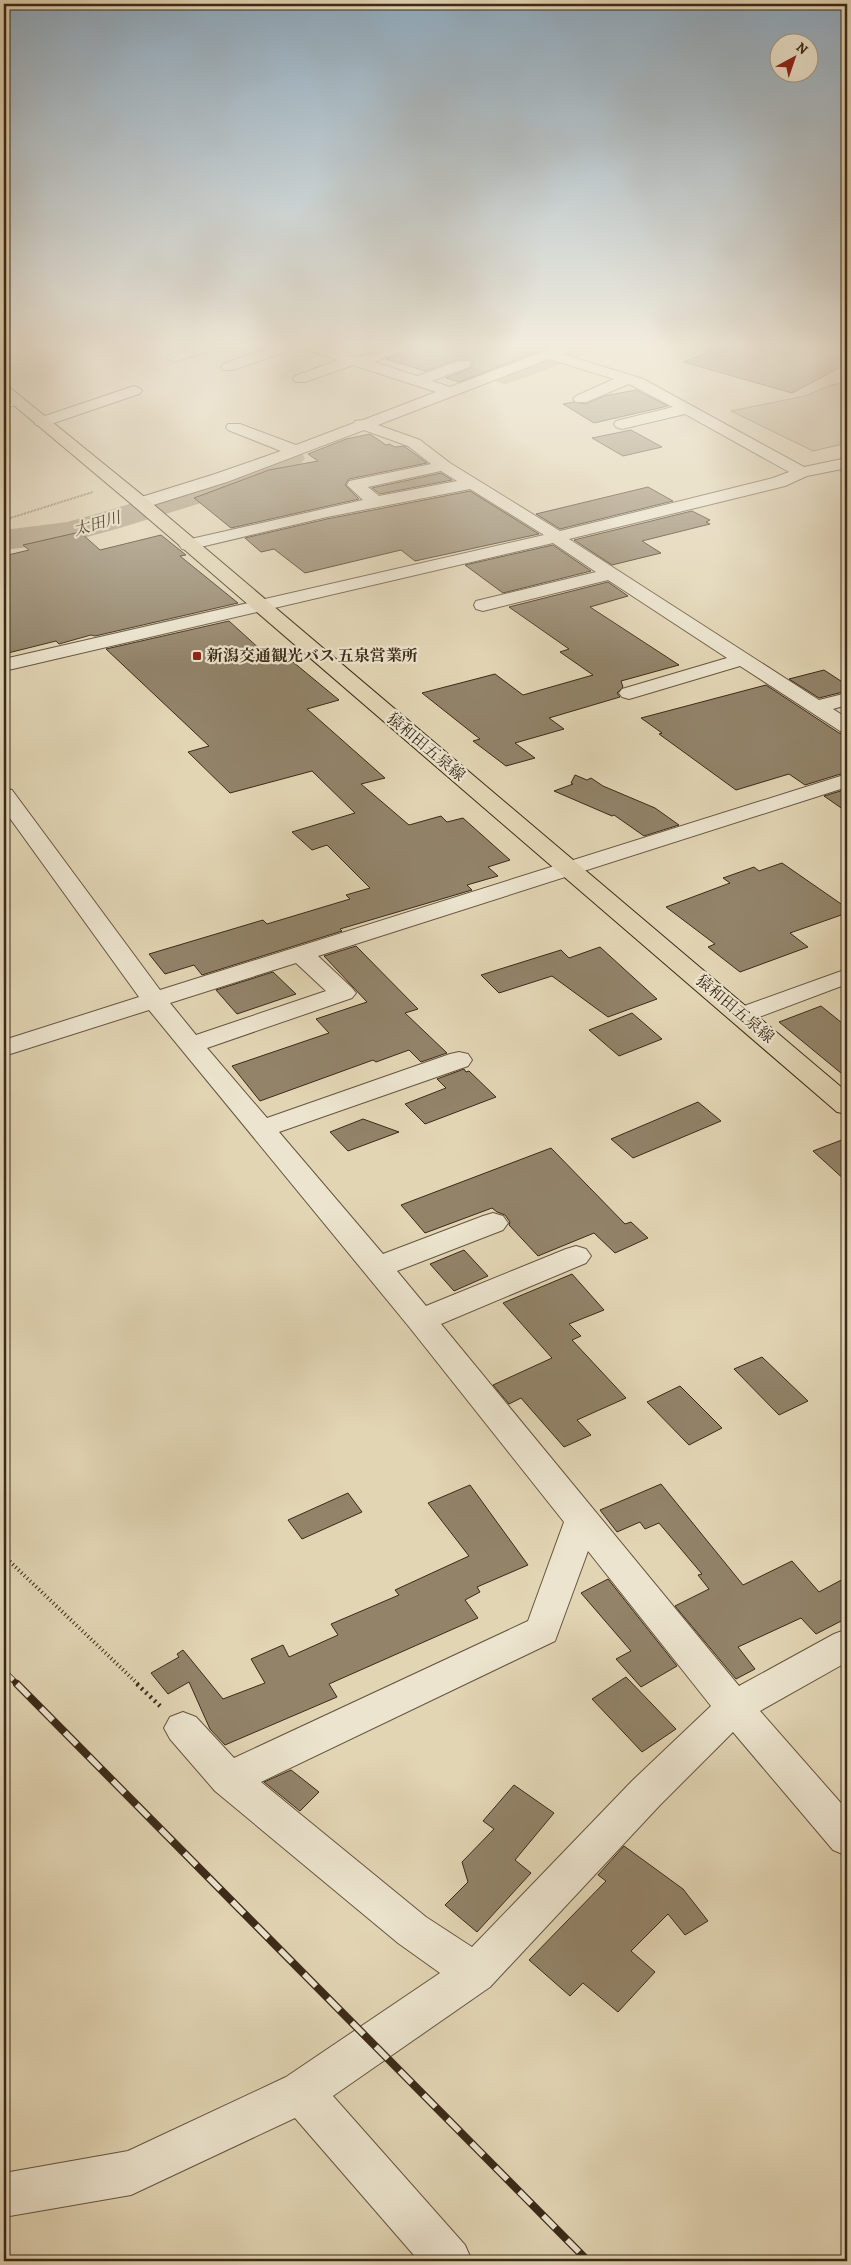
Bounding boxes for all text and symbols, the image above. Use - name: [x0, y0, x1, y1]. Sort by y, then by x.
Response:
- north arrow: [768, 32, 818, 82]
- text: N: [792, 38, 812, 59]
- water label: 太田川: [71, 506, 125, 541]
- place label: 新潟交通観光バス 五泉営業所: [206, 645, 418, 667]
- marker: 新潟交通観光バス 五泉営業所: [191, 650, 203, 662]
- street label: 猿和田五泉線: [382, 708, 470, 786]
- street label: 猿和田五泉線: [691, 970, 779, 1048]

